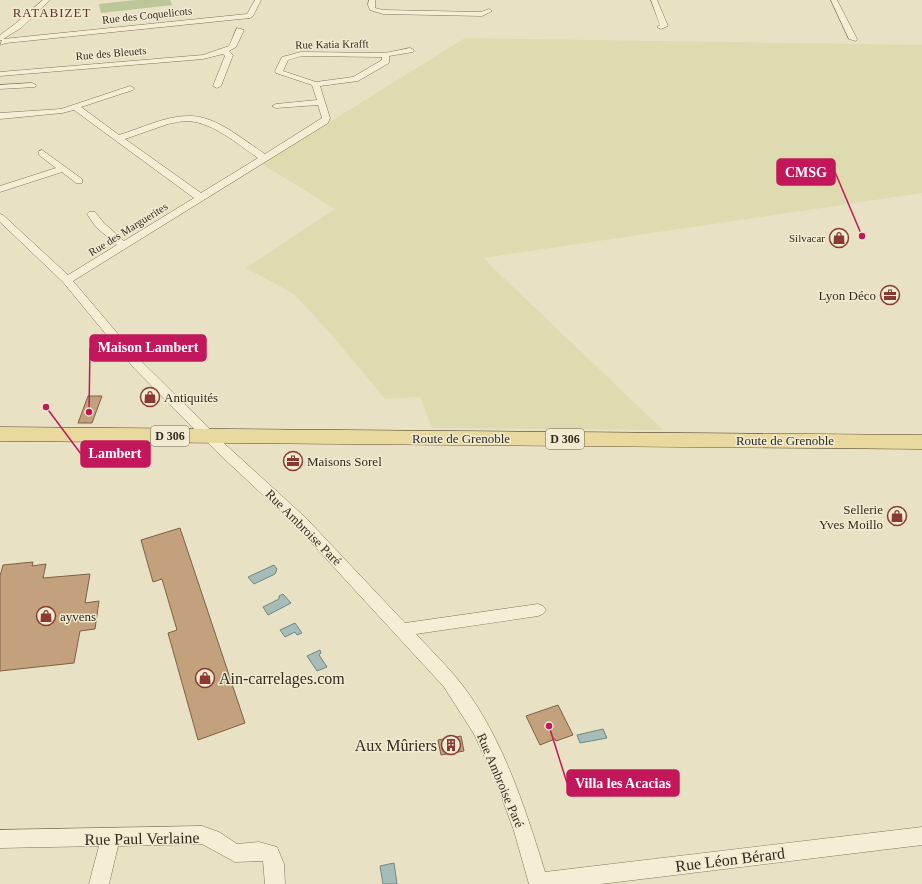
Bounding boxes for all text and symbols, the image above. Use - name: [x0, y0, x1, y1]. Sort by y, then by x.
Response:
- street label: Rue des Coquelicots: [101, 4, 193, 26]
- district label: RATABIZET: [13, 5, 91, 20]
- street label: Rue Katia Krafft: [295, 37, 369, 51]
- street label: Rue des Bleuets: [75, 44, 147, 62]
- callout: CMSG: [777, 159, 835, 185]
- text: CMSG: [785, 165, 827, 180]
- street label: Rue des Marguerites: [86, 200, 170, 258]
- shop icon: Silvacar: [828, 227, 850, 249]
- place label: Silvacar: [789, 232, 825, 244]
- office icon: Lyon Déco: [879, 284, 901, 306]
- place label: Lyon Déco: [819, 288, 876, 303]
- callout: Maison Lambert: [90, 335, 206, 361]
- text: Maison Lambert: [98, 340, 199, 355]
- shop icon: Antiquités: [139, 386, 161, 408]
- place label: Antiquités: [164, 390, 218, 405]
- road number: D 306: [151, 426, 189, 446]
- road number: D 306: [546, 429, 584, 449]
- street label: Route de Grenoble: [412, 431, 510, 446]
- street label: Route de Grenoble: [736, 433, 834, 448]
- callout: Lambert: [81, 441, 150, 467]
- text: Lambert: [89, 446, 142, 461]
- office icon: Maisons Sorel: [282, 450, 304, 472]
- place label: Maisons Sorel: [307, 454, 382, 469]
- street label: Rue Ambroise Paré: [263, 486, 345, 569]
- place label: Sellerie Yves Moillo: [819, 502, 883, 532]
- shop icon: Sellerie Yves Moillo: [886, 505, 908, 527]
- shop icon: ayvens: [35, 605, 57, 627]
- place label: ayvens: [60, 609, 96, 624]
- shop icon: Ain-carrelages.com: [194, 667, 216, 689]
- place label: Ain-carrelages.com: [219, 670, 345, 688]
- street label: Rue Ambroise Paré: [474, 731, 527, 830]
- building icon: Aux Mûriers: [440, 734, 462, 756]
- place label: Aux Mûriers: [355, 737, 437, 754]
- callout: Villa les Acacias: [567, 770, 679, 796]
- text: Villa les Acacias: [575, 776, 672, 791]
- street label: Rue Paul Verlaine: [84, 829, 200, 848]
- street label: Rue Léon Bérard: [674, 844, 786, 875]

